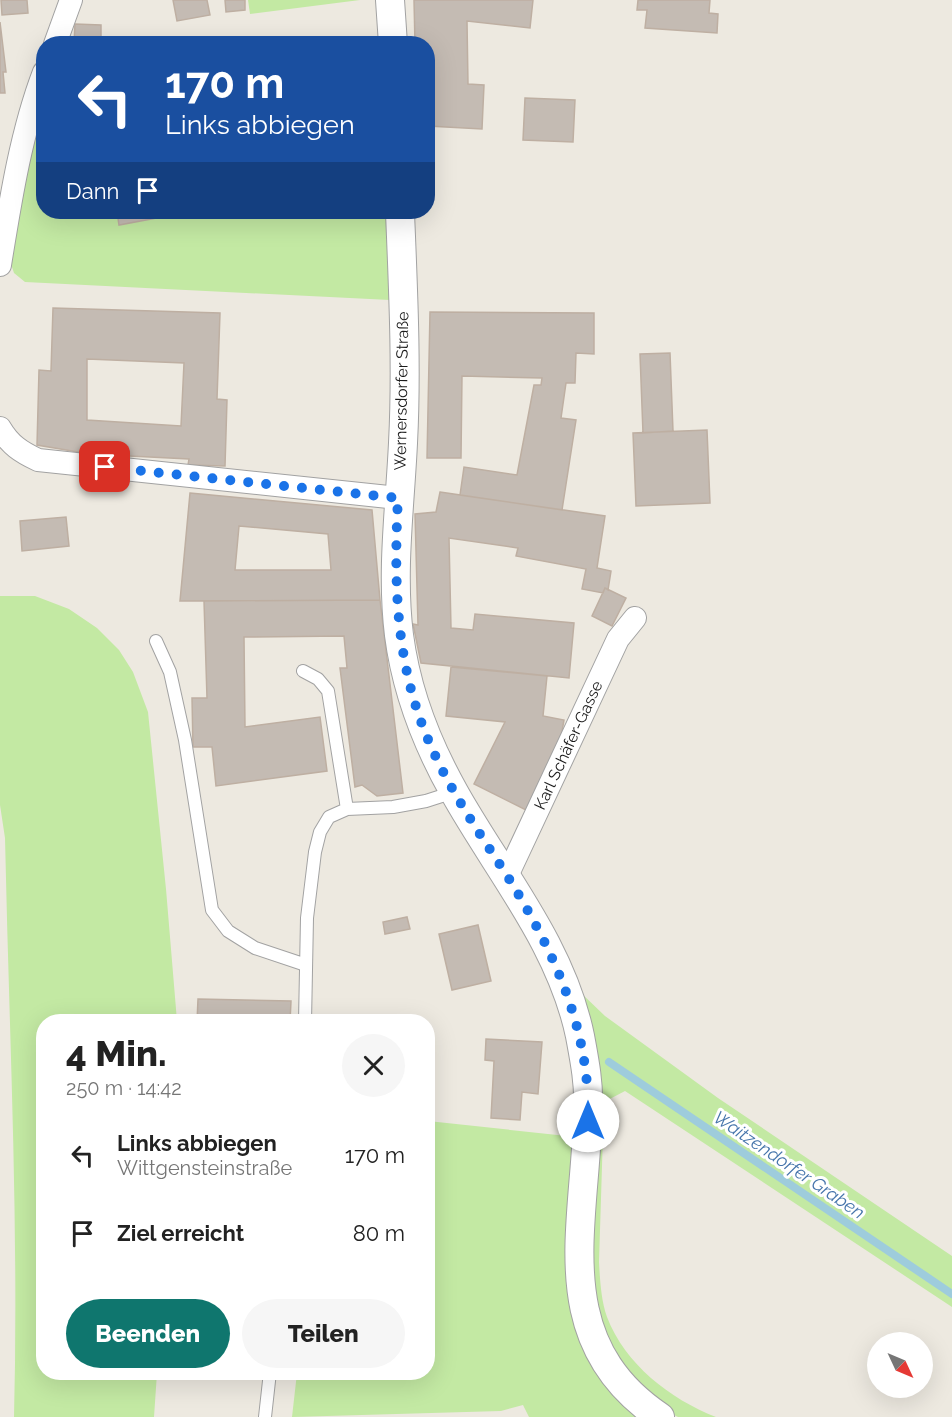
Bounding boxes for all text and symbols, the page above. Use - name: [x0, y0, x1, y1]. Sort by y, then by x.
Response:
- text: 170 m: [165, 59, 284, 108]
- icon: left: [66, 60, 144, 138]
- text: Links abbiegen: [165, 109, 355, 140]
- icon: arrive: [131, 174, 164, 207]
- text: Dann: [66, 178, 119, 204]
- street label: Wernersdorfer Straße: [391, 311, 412, 471]
- pin: [79, 441, 130, 492]
- icon: arrive: [88, 450, 121, 483]
- street label: Karl Schäfer-Gasse: [530, 678, 607, 813]
- text: 4 Min.: [66, 1032, 167, 1074]
- button: close: [342, 1034, 405, 1097]
- text: 250 m · 14:42: [66, 1076, 182, 1100]
- position arrow: [556, 1089, 620, 1153]
- water label: Waitzendorfer Graben: [710, 1106, 869, 1223]
- text: Links abbiegen: [117, 1130, 277, 1156]
- icon: left: [66, 1139, 99, 1172]
- text: 170 m: [345, 1142, 405, 1168]
- text: Wittgensteinstraße: [117, 1156, 292, 1180]
- icon: arrive: [66, 1217, 99, 1250]
- text: Ziel erreicht: [117, 1220, 244, 1246]
- text: 80 m: [353, 1220, 405, 1246]
- button: Beenden: [66, 1299, 230, 1368]
- button: Teilen: [242, 1299, 405, 1368]
- north arrow: [867, 1332, 933, 1398]
- map controls: [867, 1332, 933, 1398]

